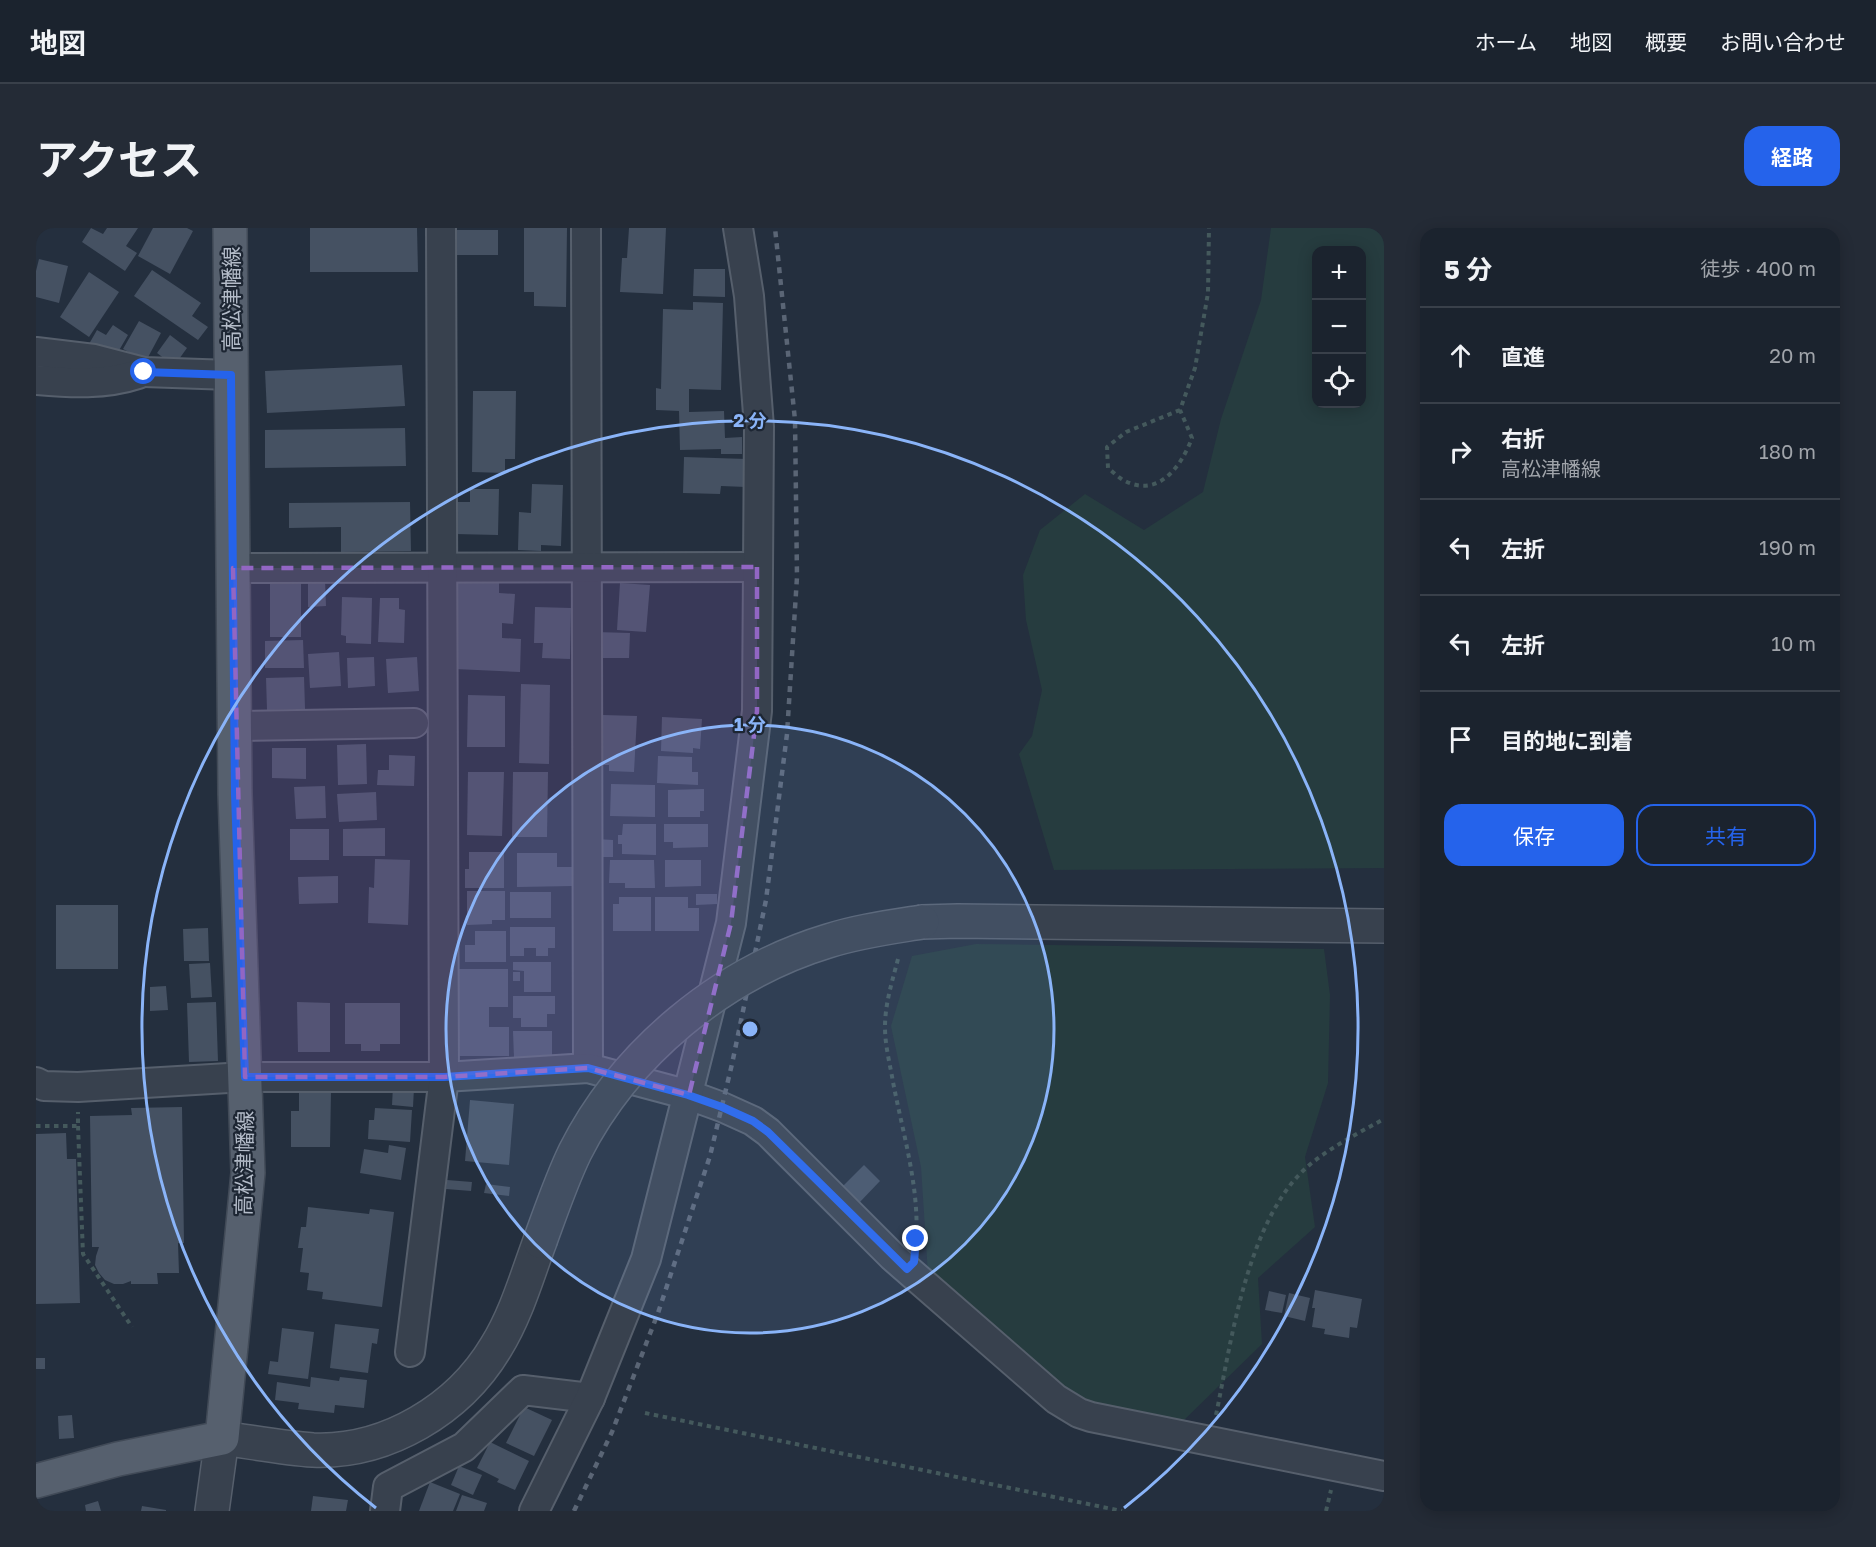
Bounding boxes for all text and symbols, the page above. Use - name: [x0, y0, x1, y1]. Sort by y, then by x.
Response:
- text: 地図: [30, 26, 86, 59]
- text: ホーム: [1475, 29, 1537, 55]
- text: 地図: [1570, 29, 1612, 55]
- text: 概要: [1645, 29, 1687, 55]
- text: お問い合わせ: [1720, 29, 1846, 55]
- button: 経路: [1744, 126, 1840, 186]
- text: アクセス: [36, 134, 202, 184]
- map controls: [1312, 246, 1366, 408]
- button: +: [1312, 246, 1366, 300]
- street label: 高松津幡線: [218, 247, 244, 352]
- text: 5 分: [1444, 254, 1492, 285]
- text: 徒歩 · 400 m: [1700, 256, 1816, 280]
- button: −: [1312, 300, 1366, 354]
- icon: ahead: [1444, 339, 1477, 372]
- text: 直進: [1501, 343, 1545, 370]
- text: 20 m: [1769, 343, 1816, 367]
- button: locate: [1312, 354, 1366, 408]
- route start: [130, 358, 156, 384]
- text: 2 分: [733, 409, 767, 431]
- text: 右折: [1501, 425, 1545, 452]
- icon: right: [1444, 435, 1477, 468]
- text: 180 m: [1759, 439, 1816, 463]
- text: 高松津幡線: [1501, 456, 1601, 480]
- icon: left: [1444, 531, 1477, 564]
- text: 左折: [1501, 535, 1545, 562]
- text: 190 m: [1759, 535, 1816, 559]
- icon: left: [1444, 627, 1477, 660]
- text: 左折: [1501, 631, 1545, 658]
- text: 10 m: [1771, 631, 1816, 655]
- text: 1 分: [734, 713, 766, 735]
- icon: arrive: [1444, 723, 1477, 756]
- text: 目的地に到着: [1501, 727, 1633, 754]
- button: 保存: [1444, 804, 1624, 866]
- button: 共有: [1636, 804, 1816, 866]
- centre of rings: [740, 1019, 760, 1039]
- street label: 高松津幡線: [230, 1110, 258, 1216]
- route end: [902, 1225, 928, 1251]

